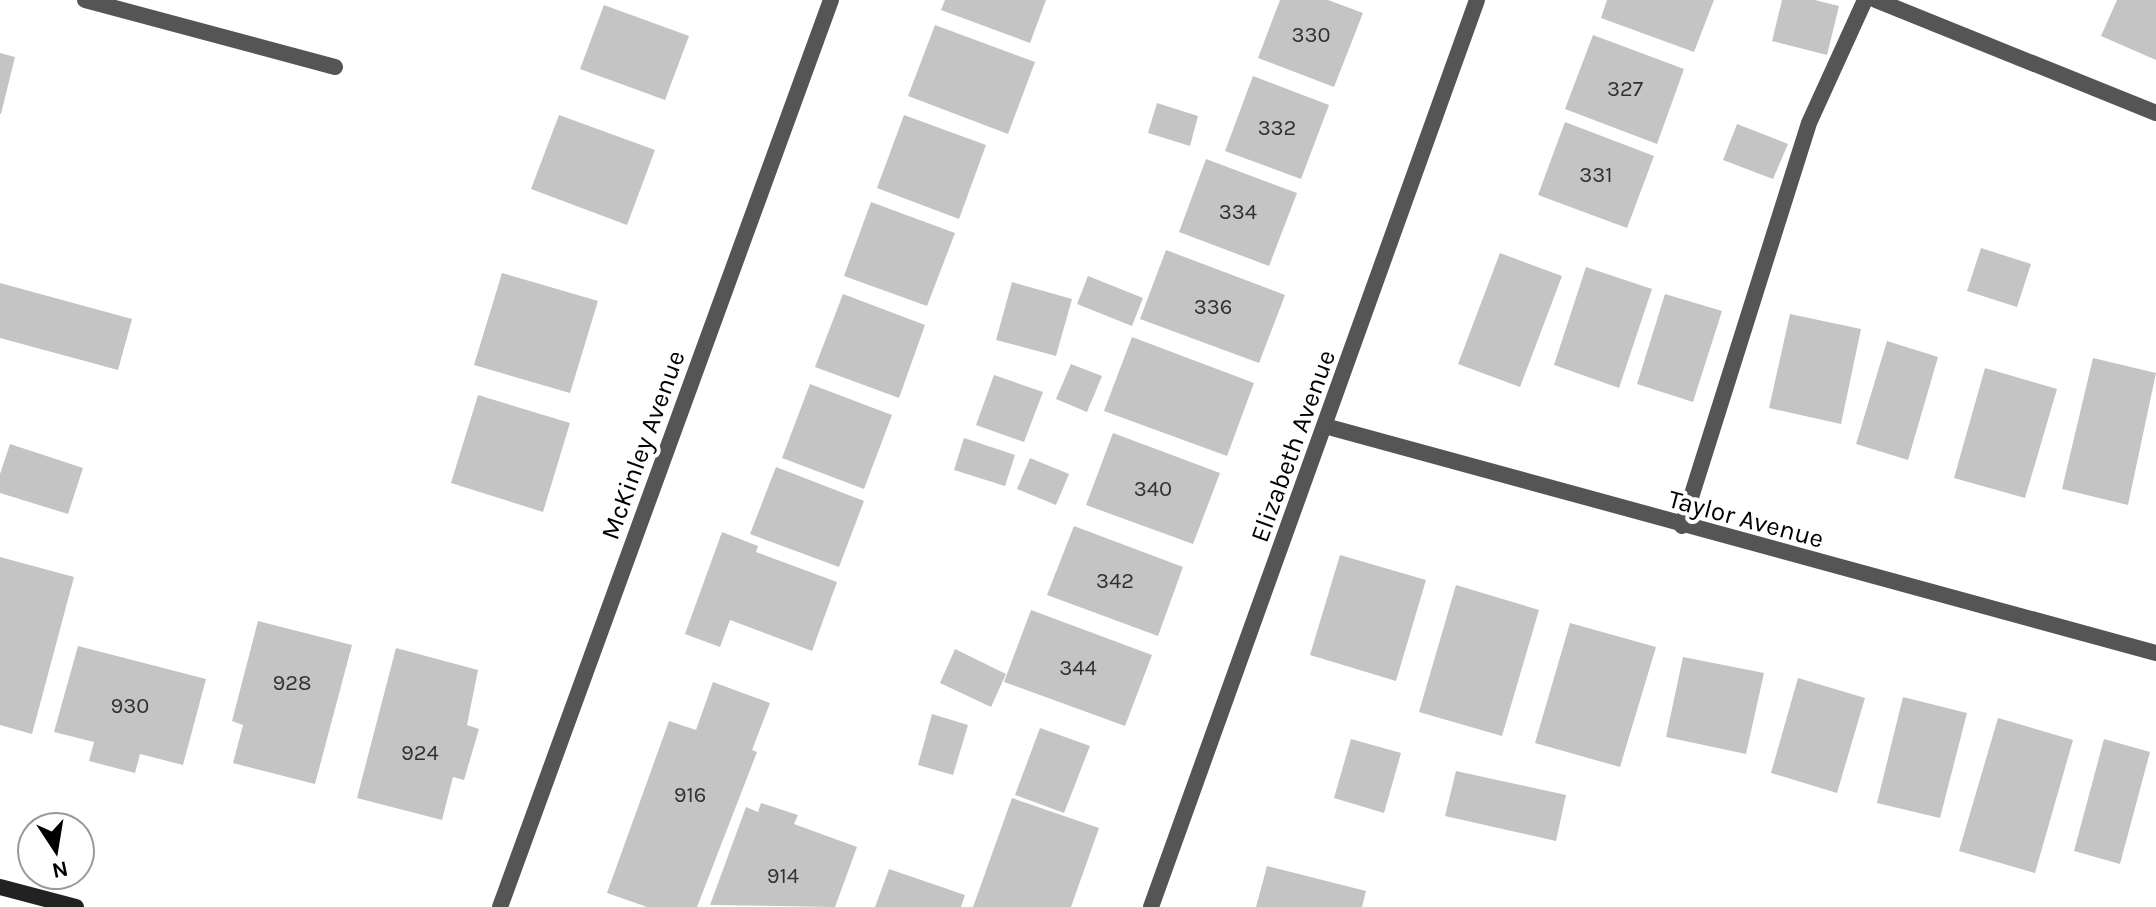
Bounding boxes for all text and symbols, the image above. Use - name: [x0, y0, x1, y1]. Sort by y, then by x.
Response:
- house number: 330: [1291, 22, 1331, 48]
- house number: 327: [1607, 76, 1643, 102]
- house number: 332: [1258, 115, 1296, 141]
- house number: 331: [1579, 162, 1613, 188]
- house number: 334: [1219, 199, 1257, 225]
- house number: 336: [1194, 294, 1232, 320]
- street label: McKinley Avenue: [594, 346, 692, 544]
- street label: Elizabeth Avenue: [1244, 346, 1342, 546]
- house number: 340: [1134, 476, 1172, 502]
- street label: Taylor Avenue: [1665, 483, 1827, 555]
- house number: 342: [1096, 568, 1134, 594]
- house number: 344: [1059, 655, 1097, 681]
- house number: 928: [272, 670, 312, 696]
- house number: 930: [111, 693, 149, 719]
- house number: 924: [401, 740, 439, 766]
- house number: 916: [674, 782, 706, 808]
- north arrow: [16, 811, 96, 891]
- text: N: [50, 855, 70, 884]
- house number: 914: [767, 863, 799, 889]

